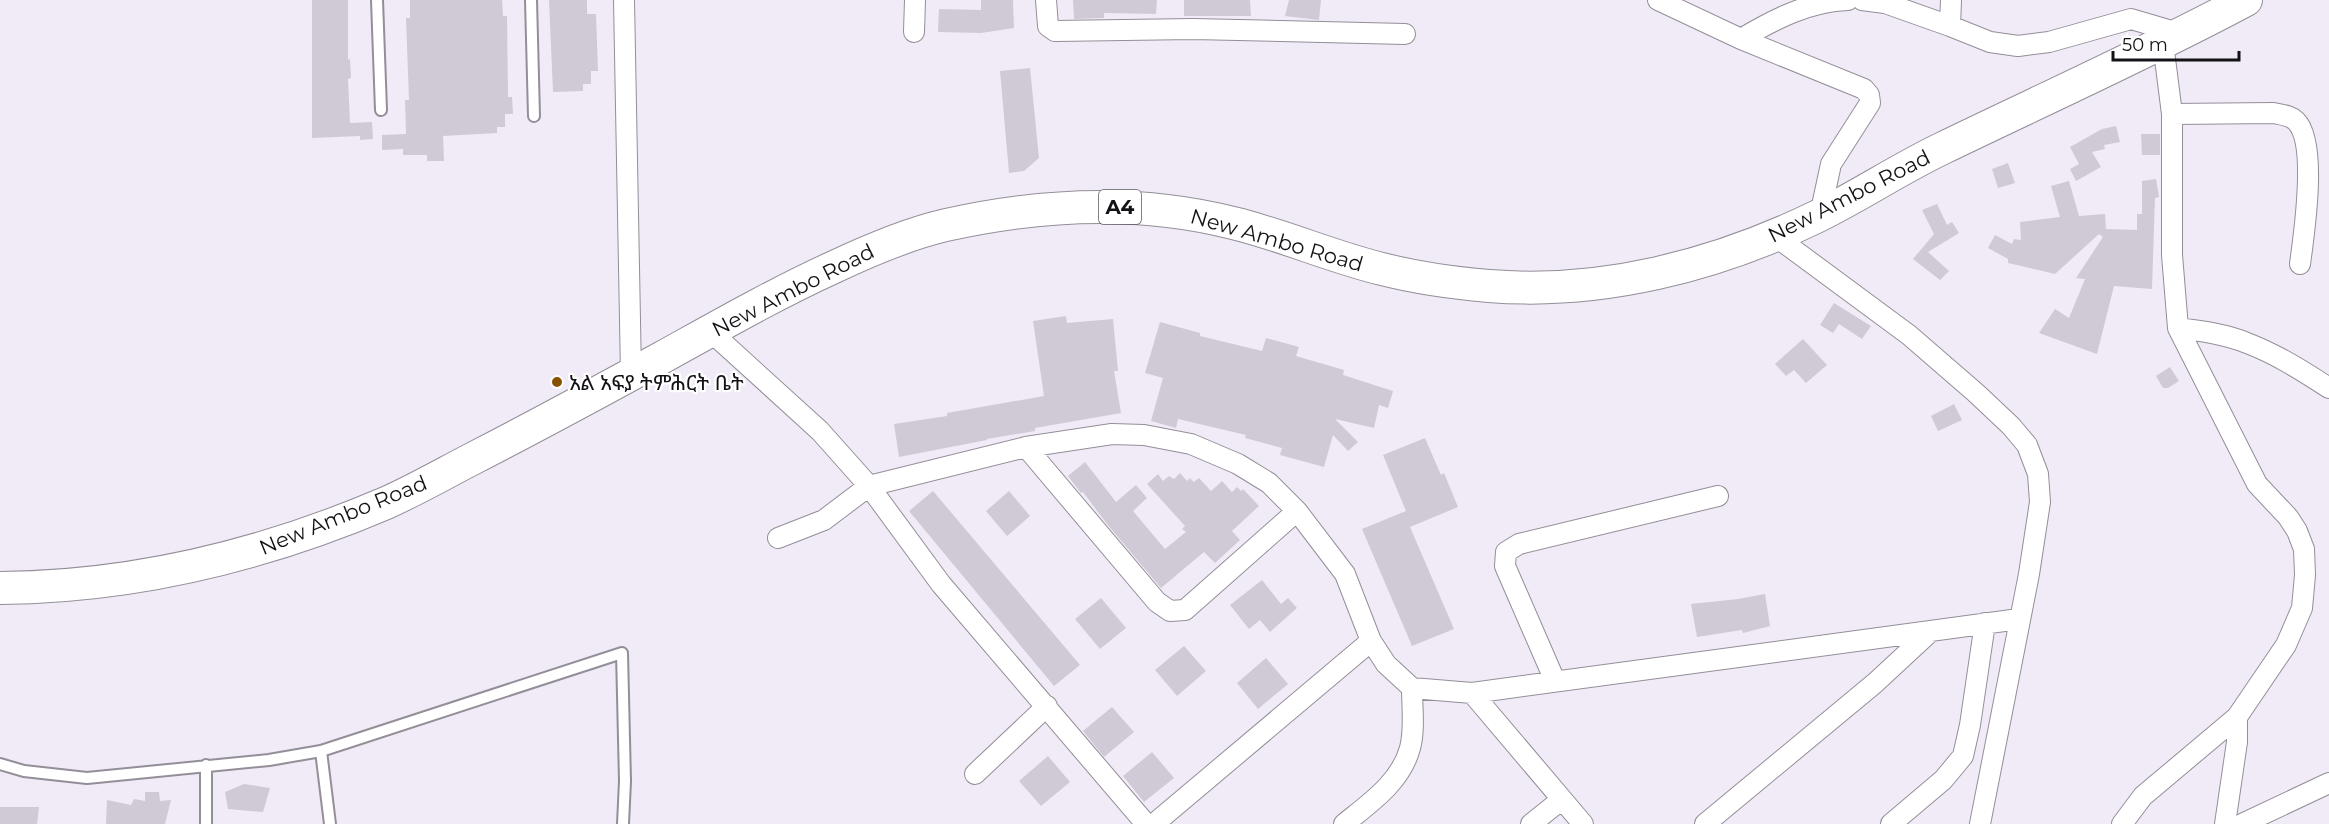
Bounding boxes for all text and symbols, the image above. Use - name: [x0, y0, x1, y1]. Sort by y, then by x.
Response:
- scale bar: [2113, 24, 2239, 62]
- text: 50 m: [2122, 34, 2168, 56]
- street label: New Ambo Road: [1764, 144, 1934, 248]
- road number: A4: [1099, 190, 1141, 224]
- street label: New Ambo Road: [1188, 203, 1366, 277]
- street label: New Ambo Road: [708, 238, 878, 342]
- place label: አል አፍያ ትምሕርት ቤት: [569, 370, 744, 395]
- marker: አል አፍያ ትምሕርት ቤት: [550, 375, 564, 389]
- street label: New Ambo Road: [255, 470, 431, 560]

